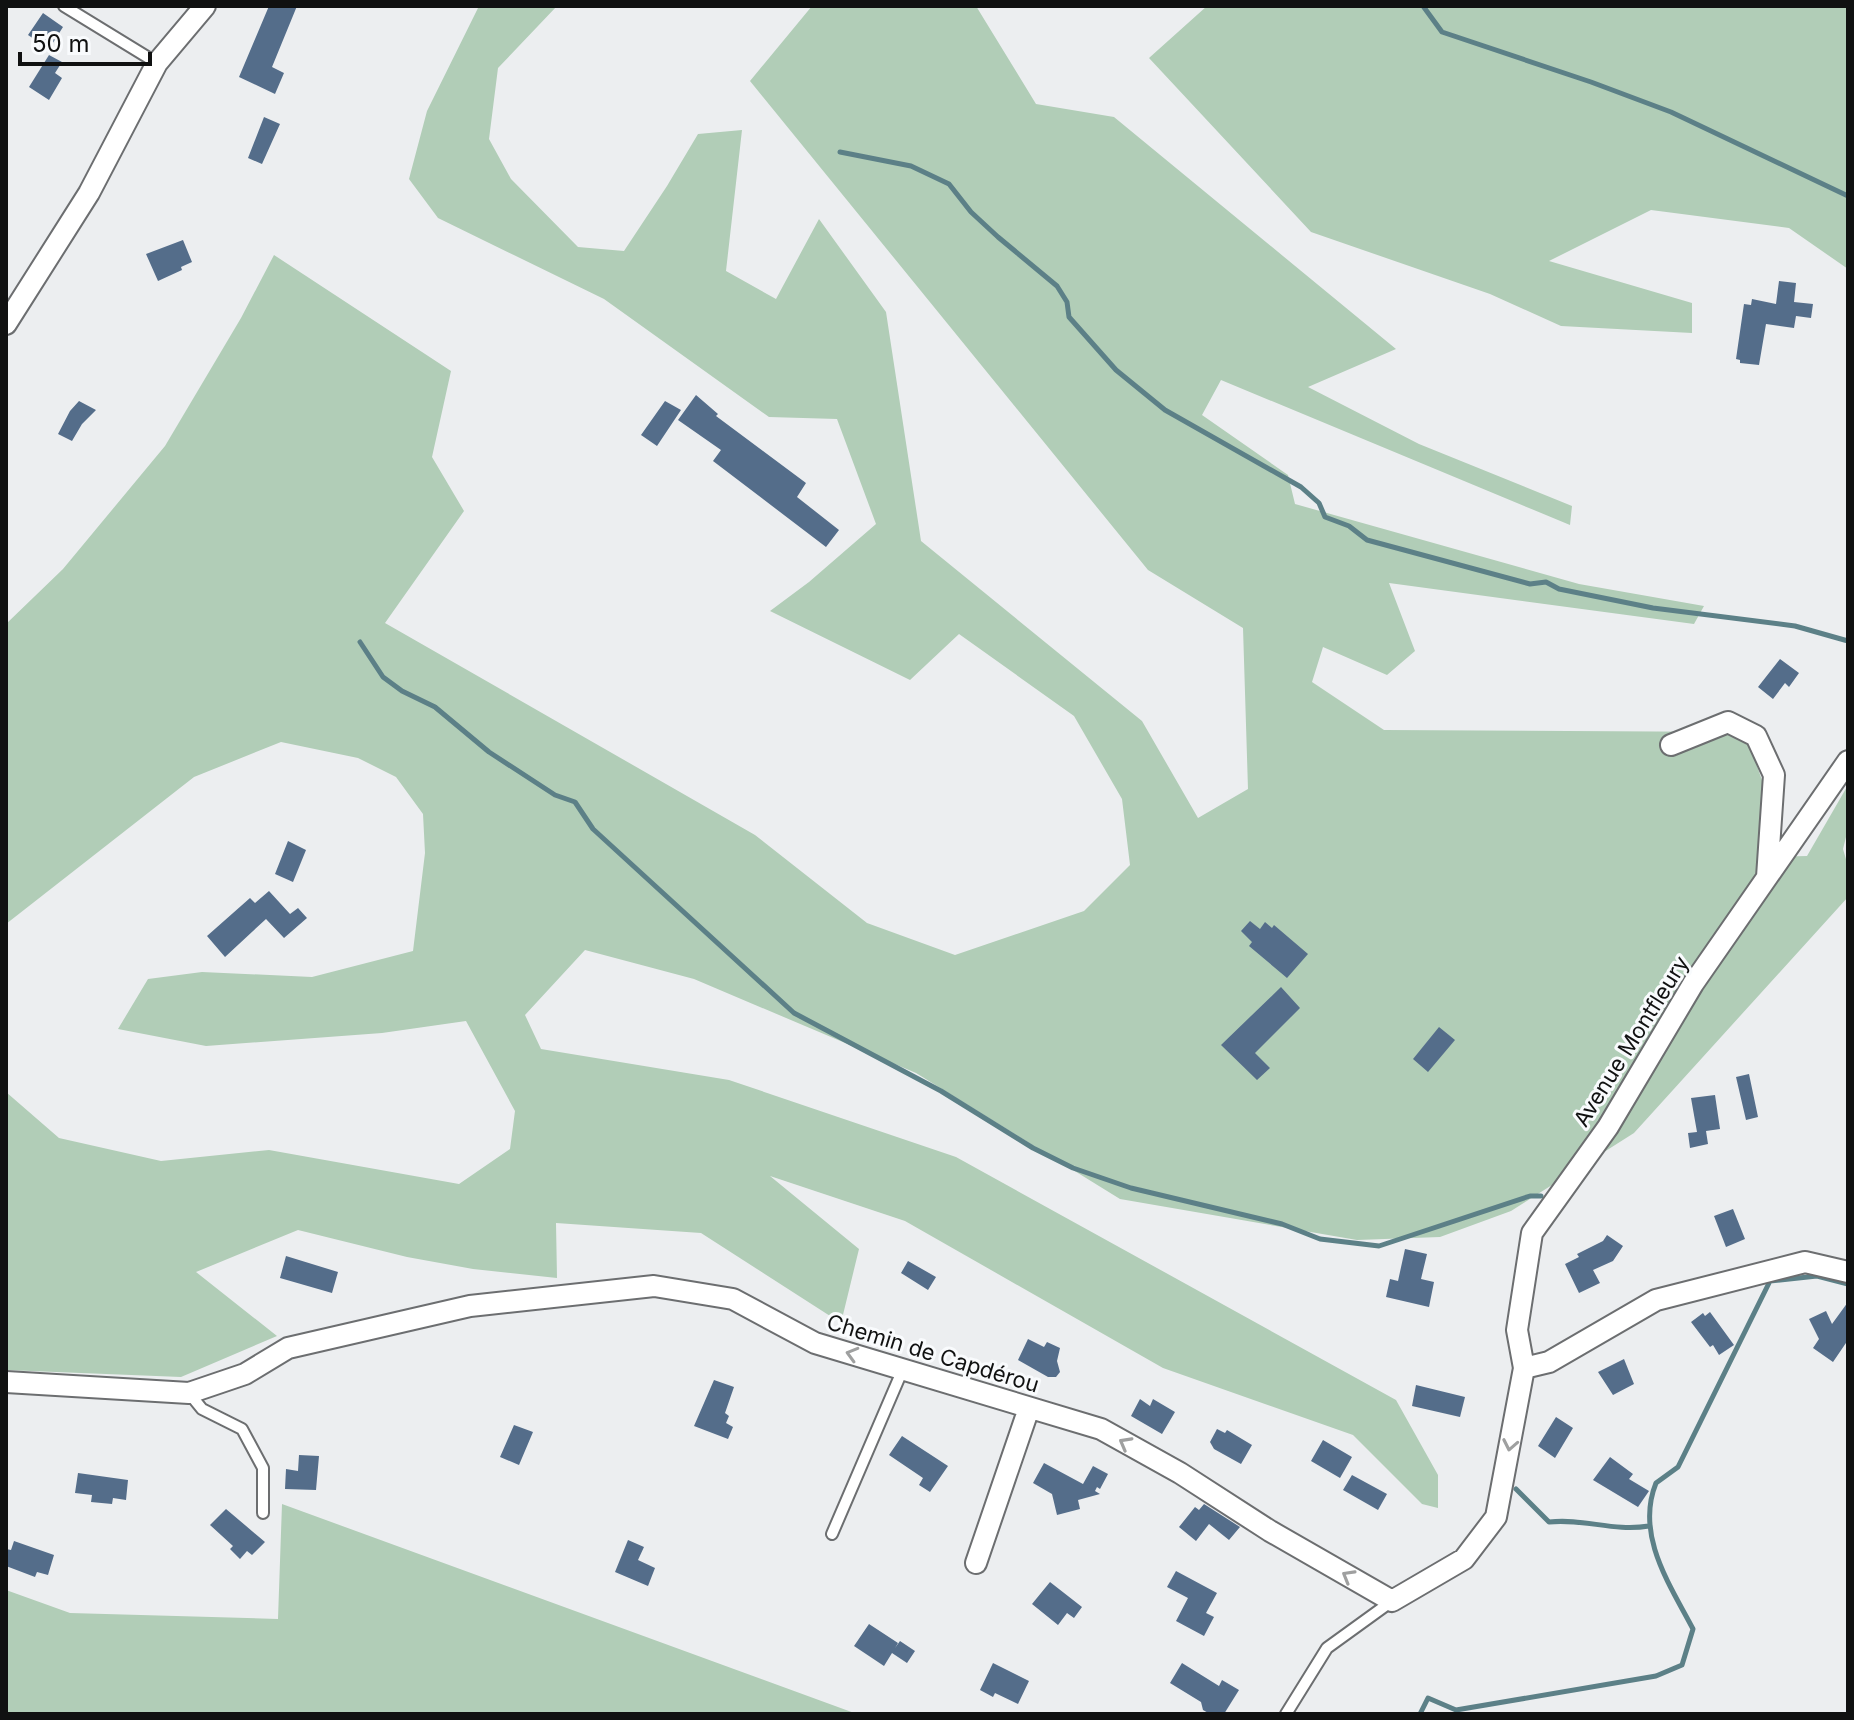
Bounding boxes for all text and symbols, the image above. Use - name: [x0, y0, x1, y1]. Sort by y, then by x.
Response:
- scale bar: [20, 16, 150, 66]
- text: 50 m: [32, 29, 90, 58]
- street label: Avenue Montfleury: [1568, 951, 1694, 1131]
- street label: Chemin de Capdérou: [824, 1308, 1042, 1398]
- one-way arrow: [845, 1347, 859, 1363]
- one-way arrow: [1119, 1437, 1134, 1453]
- one-way arrow: [1502, 1438, 1519, 1451]
- one-way arrow: [1343, 1570, 1357, 1586]

